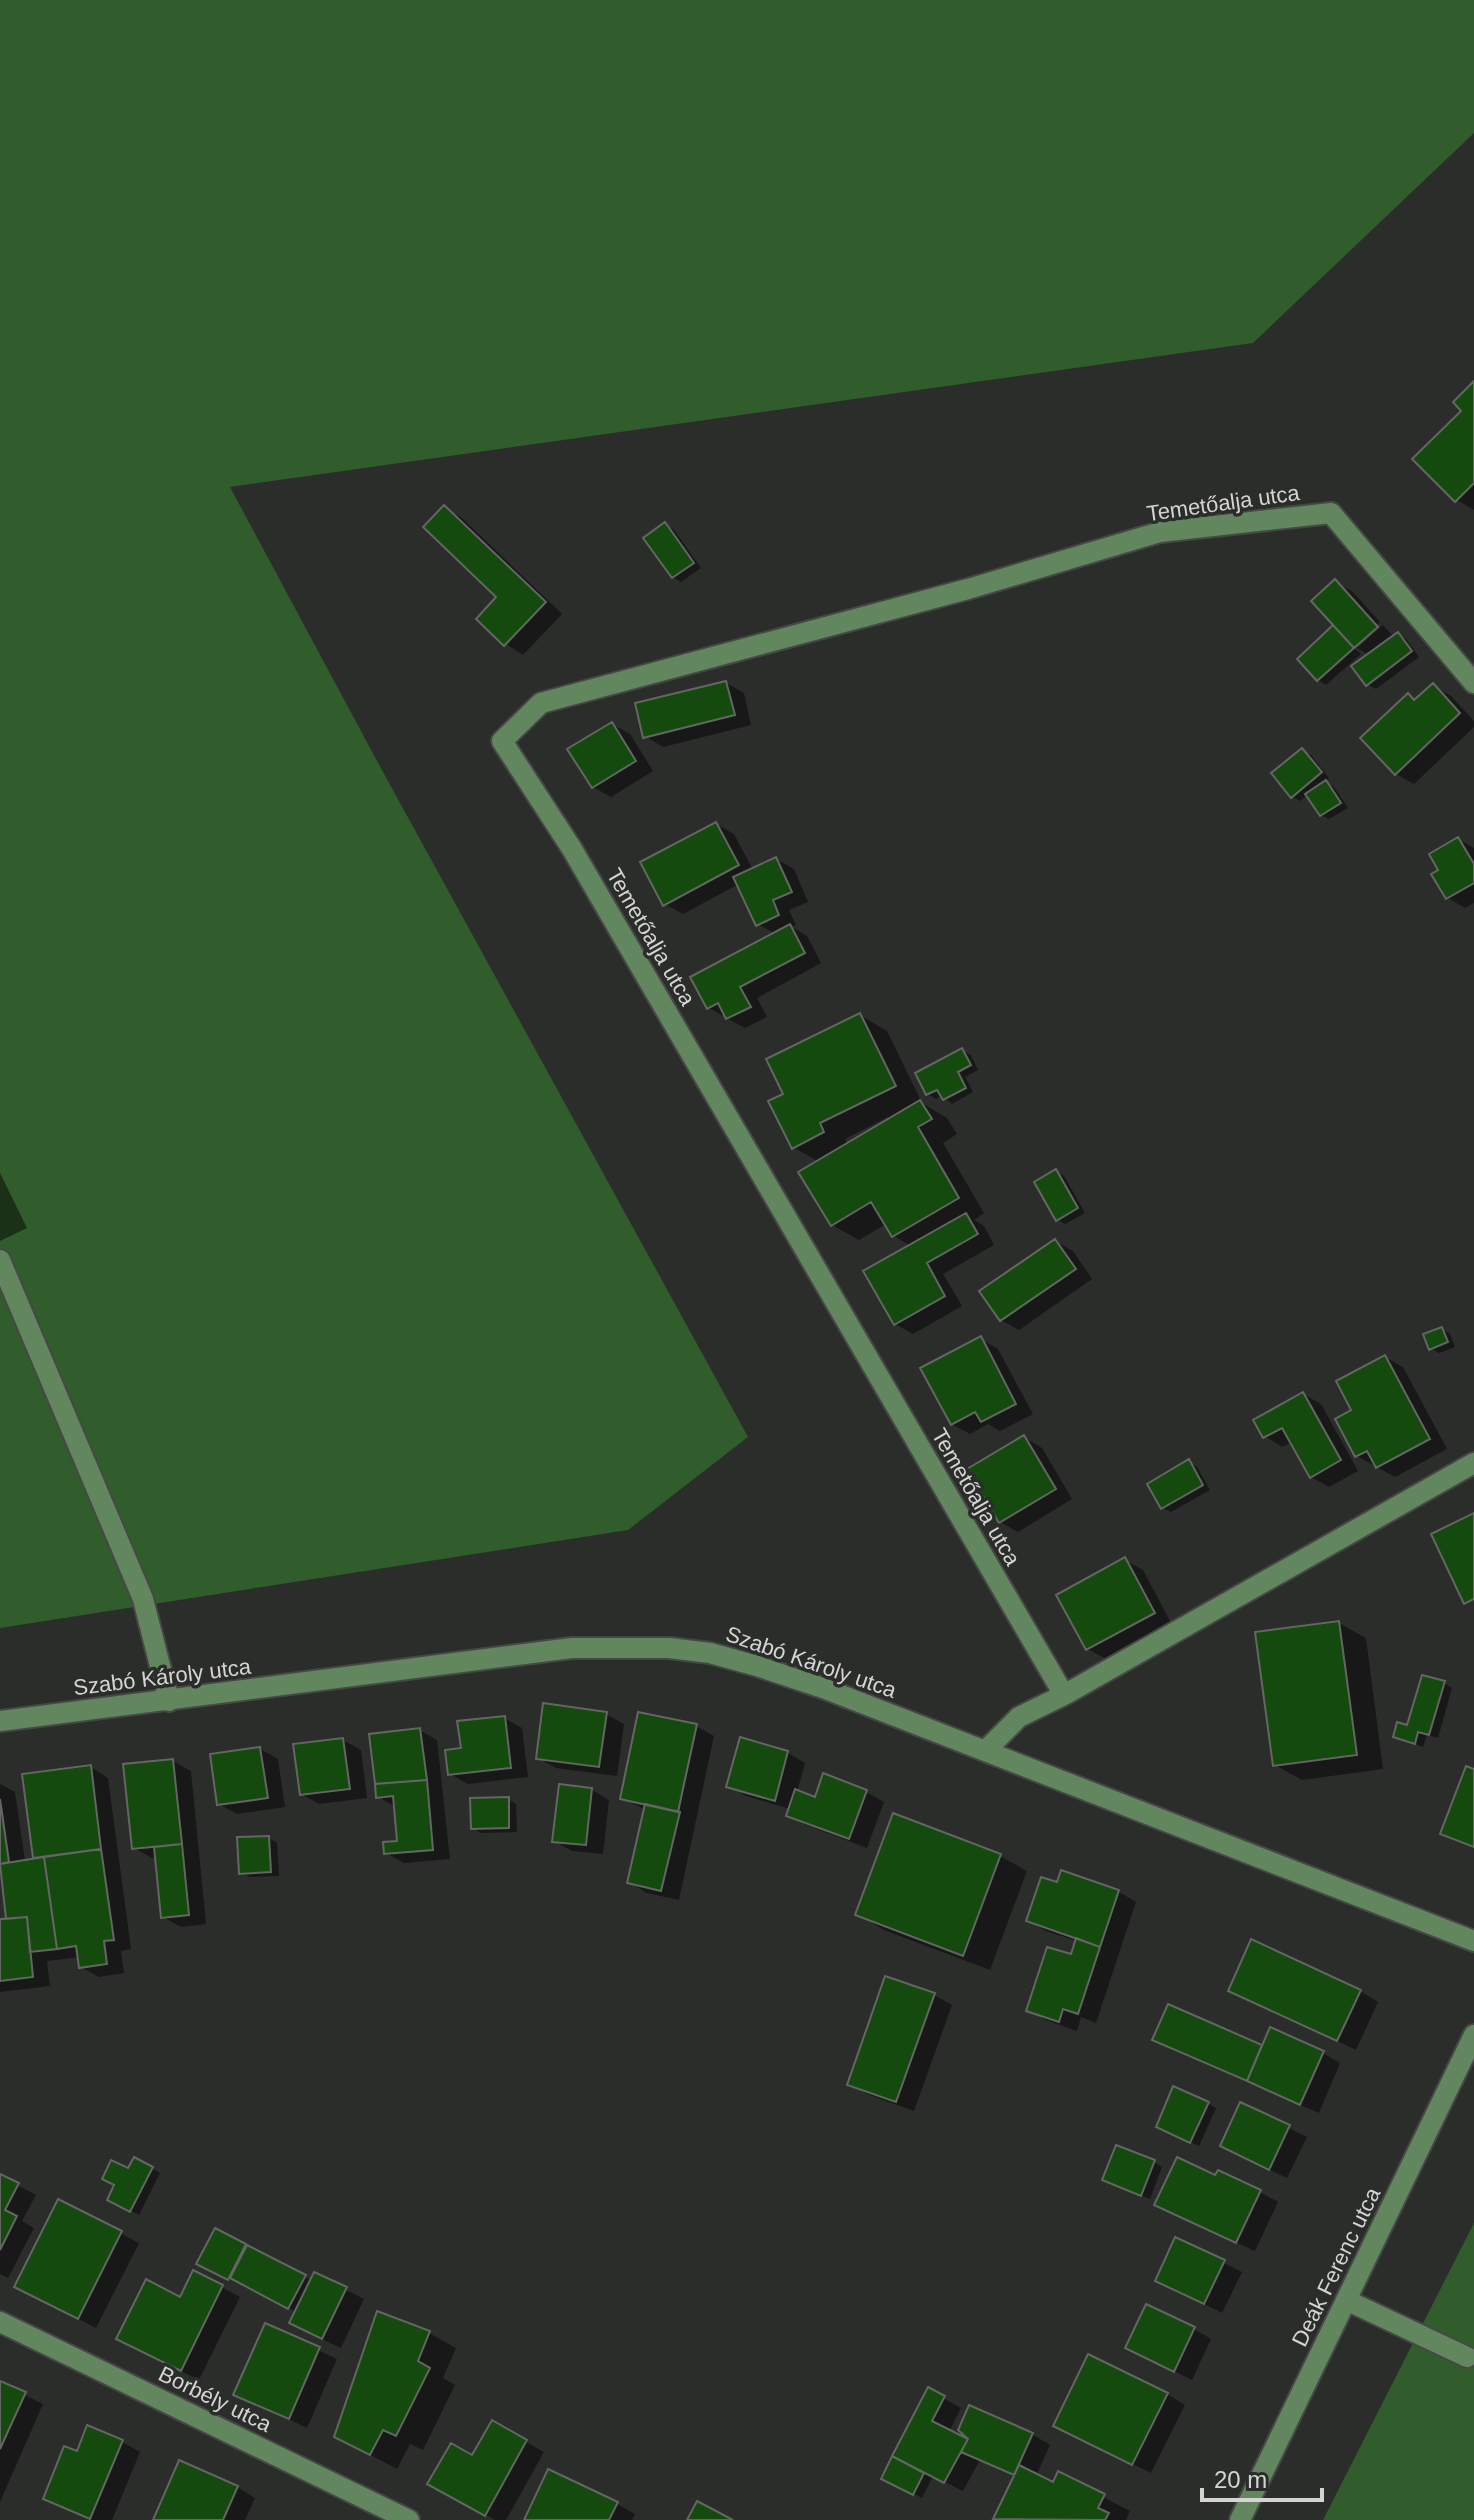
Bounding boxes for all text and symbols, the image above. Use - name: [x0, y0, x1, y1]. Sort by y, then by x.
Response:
- street label: Temetőalja utca: [1145, 480, 1302, 526]
- street label: Temetőalja utca: [602, 864, 701, 1011]
- street label: Temetőalja utca: [927, 1424, 1026, 1571]
- street label: Szabó Károly utca: [723, 1621, 900, 1703]
- street label: Szabó Károly utca: [72, 1654, 253, 1700]
- street label: Deák Ferenc utca: [1287, 2183, 1386, 2351]
- street label: Borbély utca: [155, 2361, 276, 2437]
- scale bar: [1202, 2452, 1322, 2502]
- text: 20 m: [1214, 2466, 1267, 2493]

